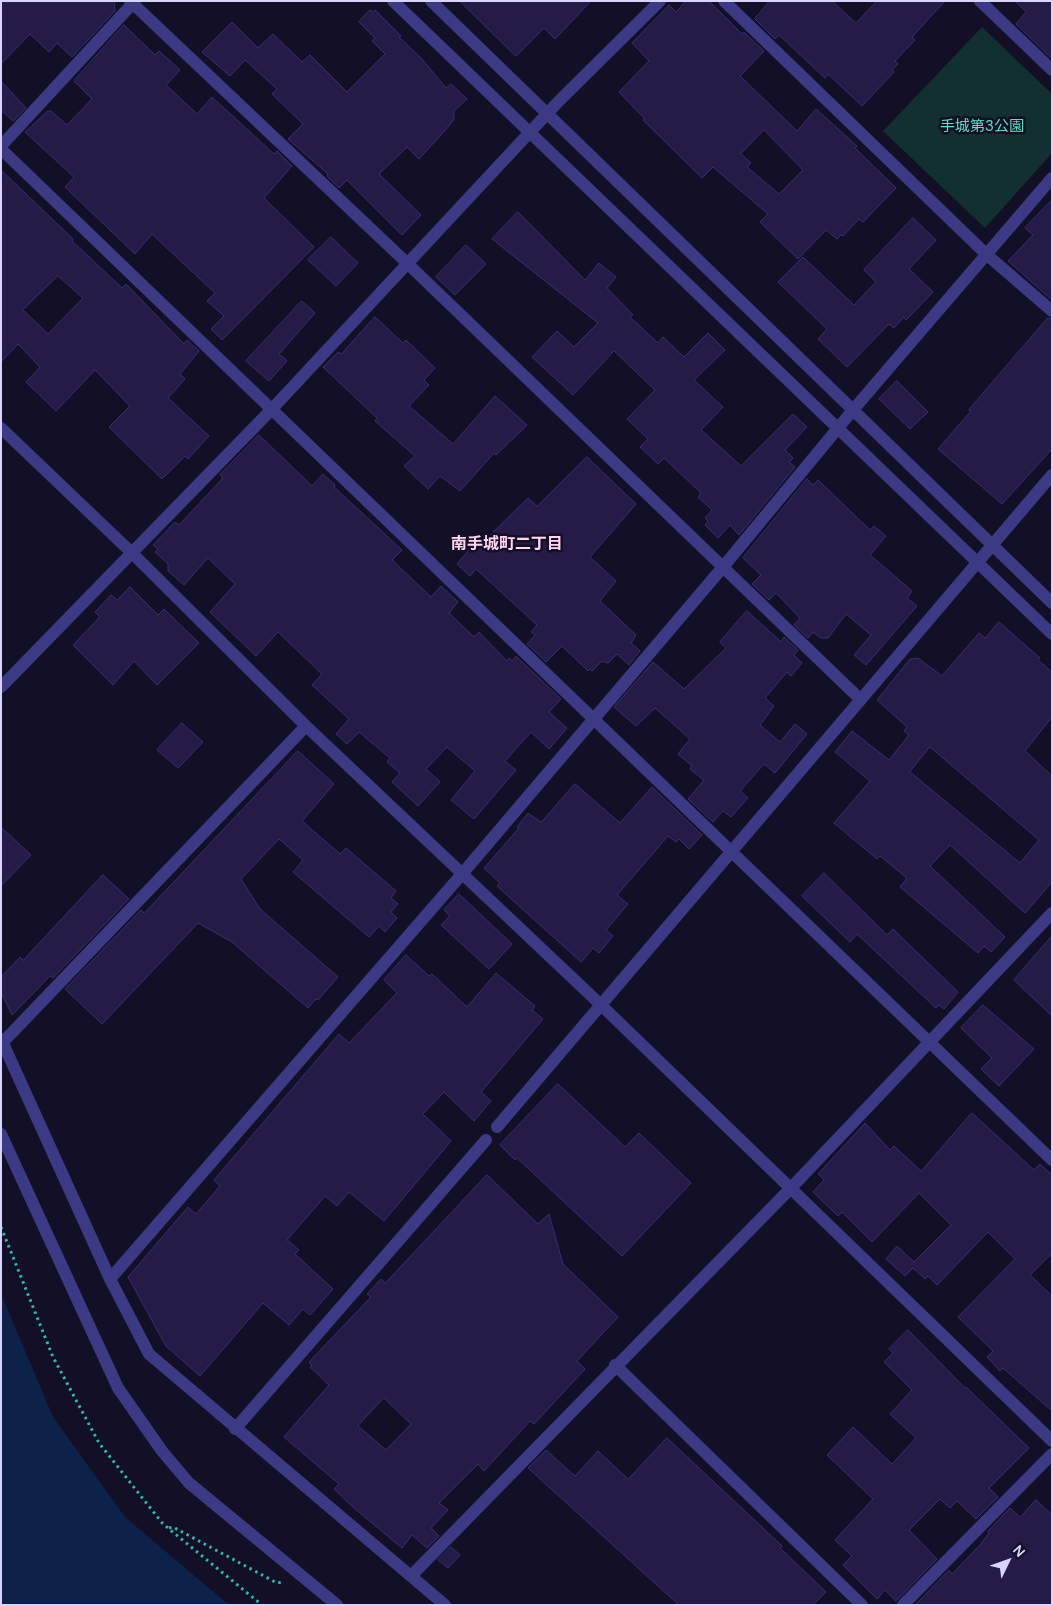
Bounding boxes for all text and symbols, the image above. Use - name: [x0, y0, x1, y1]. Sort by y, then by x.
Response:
- park label: 手城第3公園: [940, 118, 1024, 136]
- district label: 南手城町二丁目: [451, 535, 563, 555]
- north arrow: [983, 1536, 1033, 1586]
- text: N: [1009, 1541, 1029, 1561]

